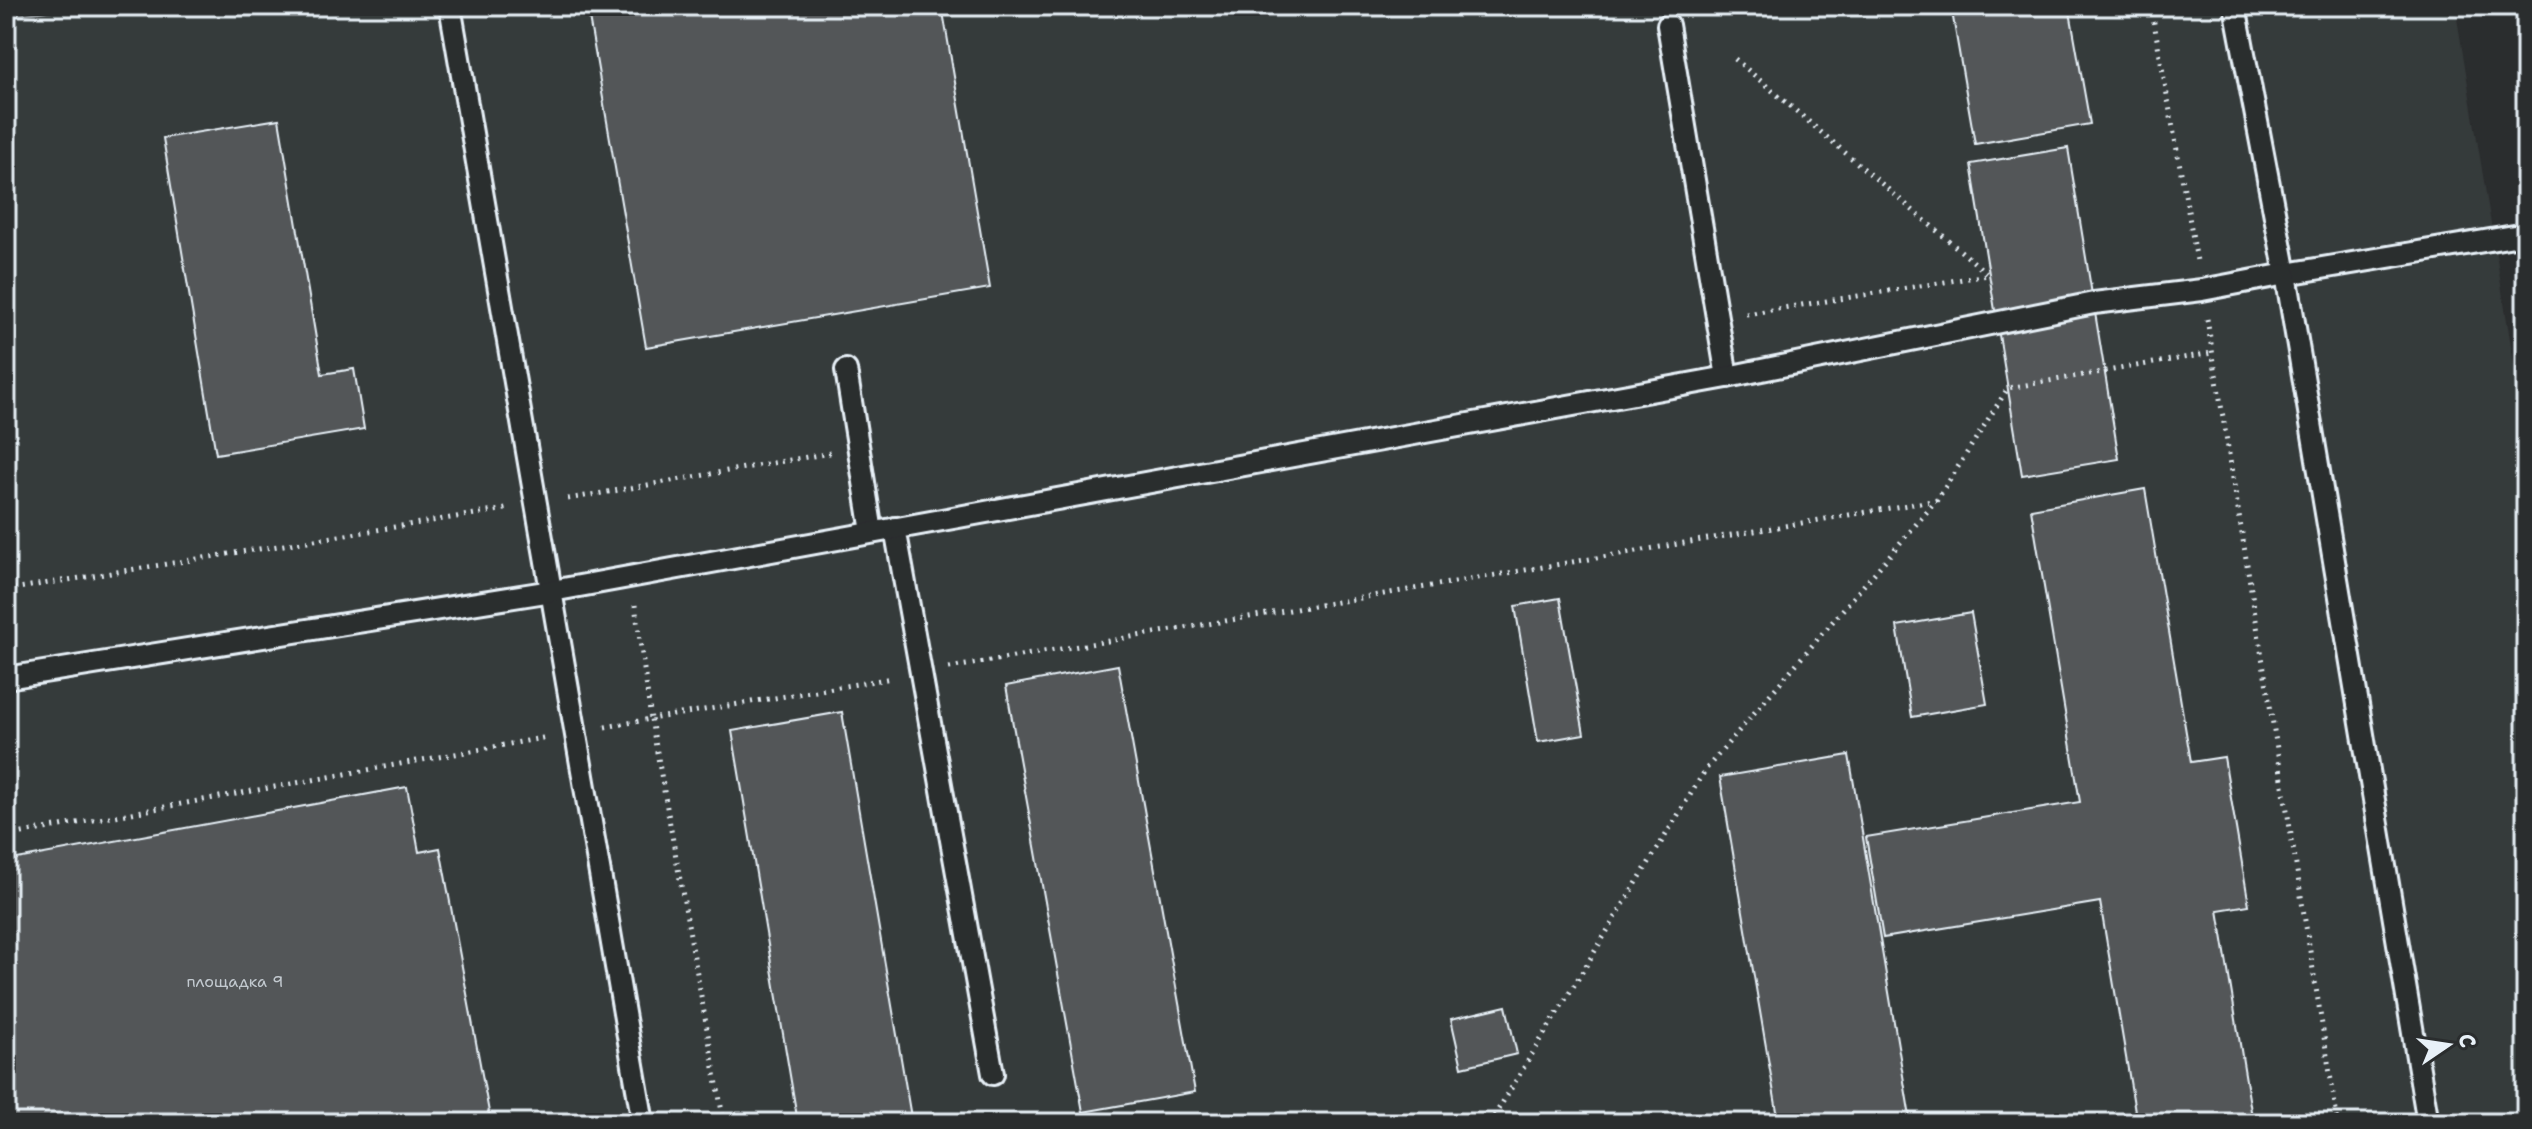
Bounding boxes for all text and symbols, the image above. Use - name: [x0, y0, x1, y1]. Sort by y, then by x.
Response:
- house number: площадка 9: [186, 971, 284, 992]
- north arrow: [2408, 1005, 2488, 1085]
- text: С: [2451, 1031, 2483, 1050]

